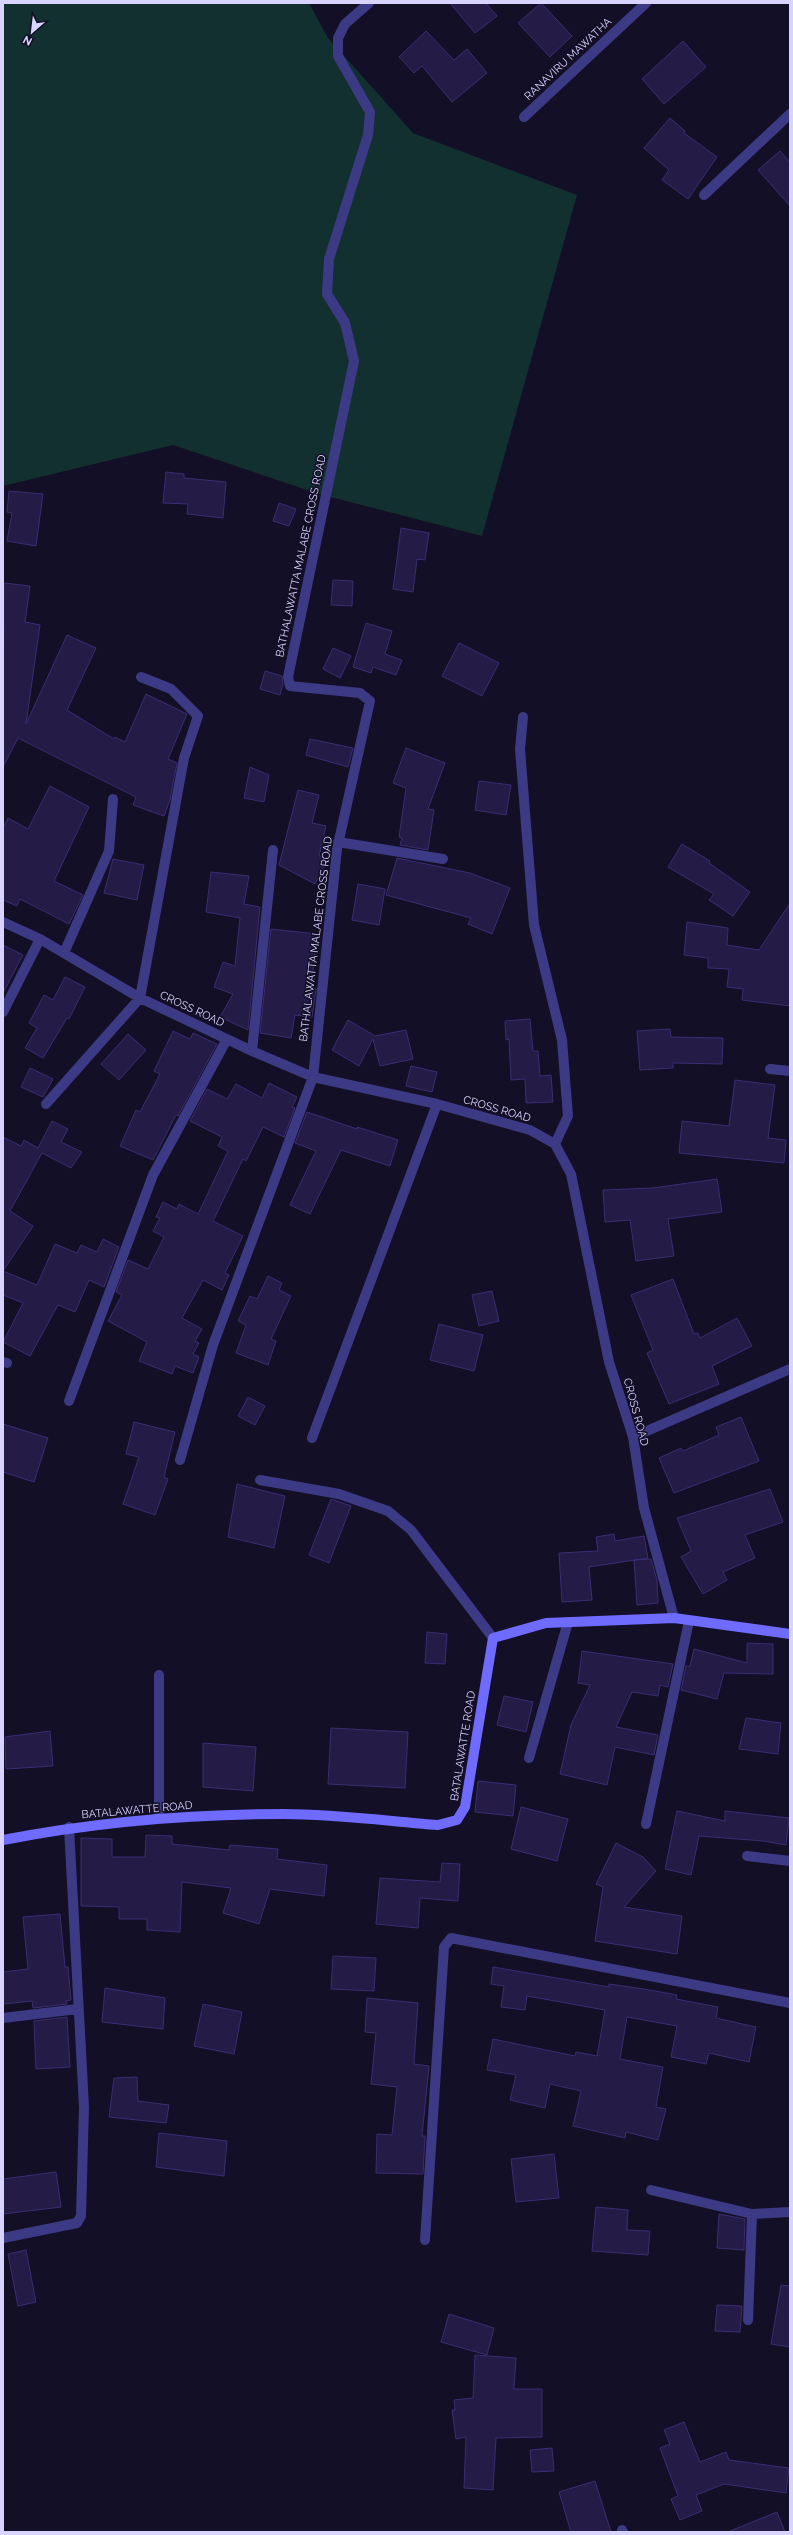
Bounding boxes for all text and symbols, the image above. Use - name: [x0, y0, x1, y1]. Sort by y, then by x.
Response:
- north arrow: [12, 12, 52, 52]
- street label: RANAVIRU MAWATHA: [522, 15, 615, 103]
- text: N: [21, 33, 34, 48]
- street label: BATHALAWATTA MALABE CROSS ROAD: [273, 453, 329, 658]
- street label: BATHALAWATTA MALABE CROSS ROAD: [297, 835, 335, 1042]
- street label: CROSS ROAD: [158, 988, 226, 1030]
- street label: CROSS ROAD: [462, 1093, 532, 1125]
- street label: CROSS ROAD: [621, 1377, 651, 1447]
- street label: BATALAWATTE ROAD: [448, 1690, 478, 1802]
- street label: BATALAWATTE ROAD: [81, 1799, 193, 1821]

